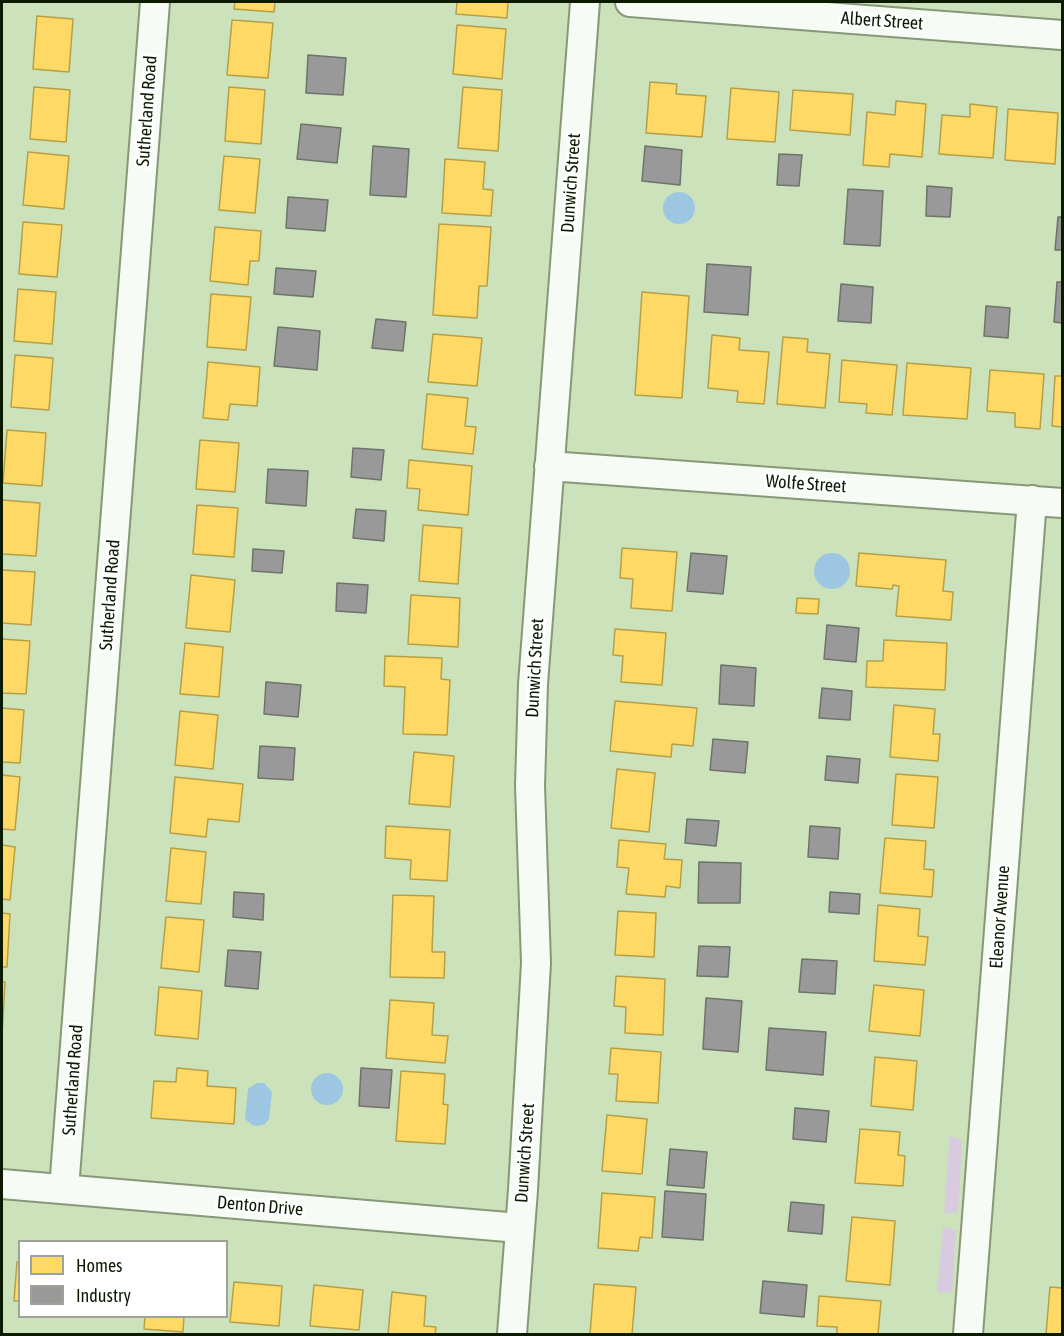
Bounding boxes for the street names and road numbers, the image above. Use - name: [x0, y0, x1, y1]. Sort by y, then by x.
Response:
- street label: Albert Street: [840, 7, 924, 35]
- street label: Sutherland Road: [132, 55, 162, 167]
- street label: Dunwich Street: [557, 132, 585, 234]
- street label: Wolfe Street: [765, 470, 847, 498]
- street label: Sutherland Road: [95, 539, 125, 651]
- street label: Dunwich Street: [522, 618, 548, 718]
- street label: Eleanor Avenue: [986, 865, 1014, 969]
- street label: Sutherland Road: [58, 1024, 88, 1136]
- street label: Dunwich Street: [511, 1102, 539, 1204]
- street label: Denton Drive: [216, 1191, 304, 1221]

